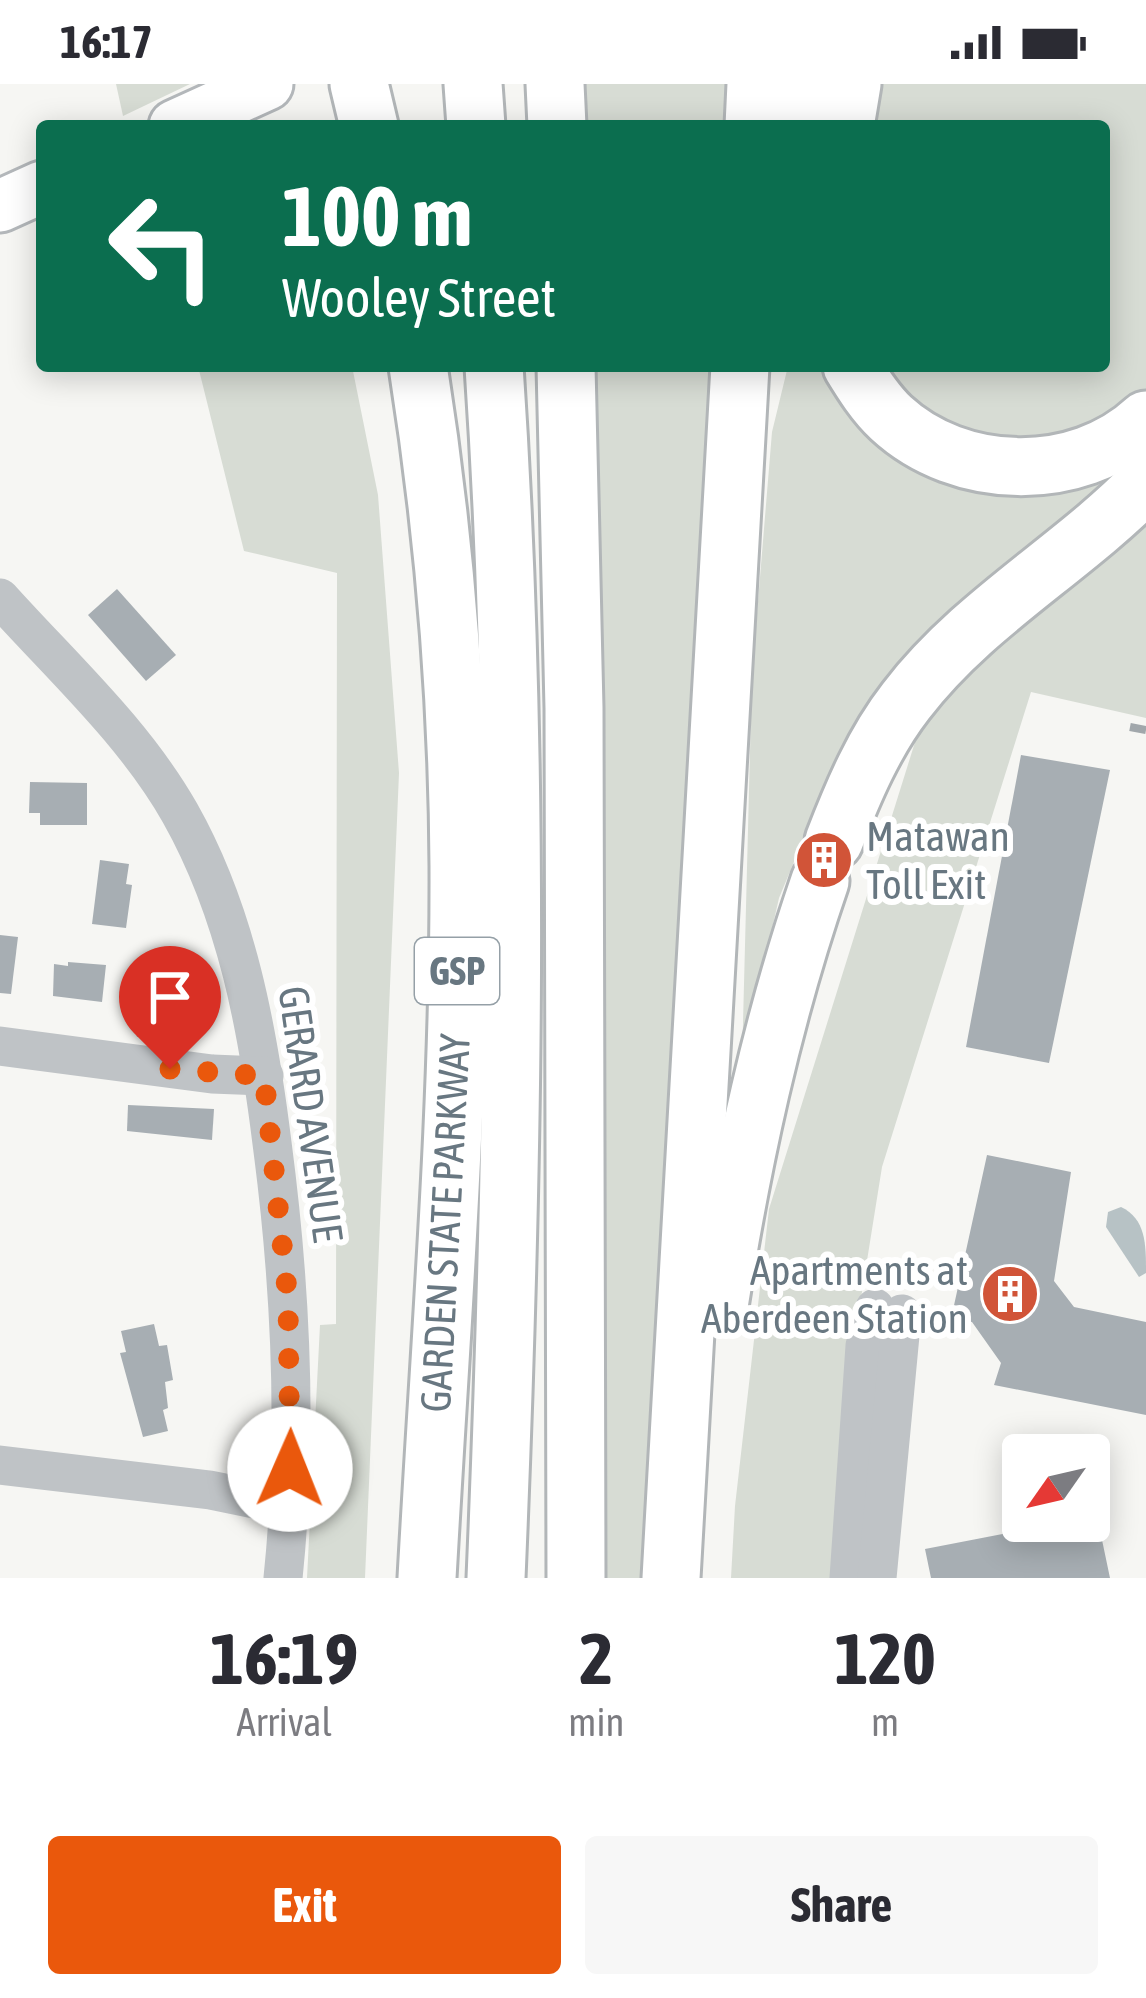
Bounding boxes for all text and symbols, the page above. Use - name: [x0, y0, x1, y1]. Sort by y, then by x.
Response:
- text: 16:17: [60, 16, 153, 68]
- icon: left: [84, 168, 240, 324]
- text: 100 m: [282, 168, 472, 264]
- text: Wooley Street: [282, 267, 556, 328]
- place label: Matawan Toll Exit: [866, 812, 1010, 908]
- building icon: Matawan Toll Exit: [793, 829, 855, 891]
- road number: GSP: [415, 938, 499, 1004]
- pin: [119, 946, 221, 1069]
- icon: arrive: [137, 964, 203, 1030]
- street label: GERARD AVENUE: [269, 983, 353, 1245]
- street label: GARDEN STATE PARKWAY: [411, 1032, 479, 1414]
- place label: Apartments at Aberdeen Station: [701, 1246, 968, 1342]
- building icon: Apartments at Aberdeen Station: [979, 1263, 1041, 1325]
- position arrow: [227, 1406, 353, 1532]
- north arrow: [1002, 1434, 1110, 1542]
- map controls: [1002, 1434, 1110, 1542]
- text: 16:19: [210, 1617, 358, 1699]
- text: 2: [579, 1617, 613, 1699]
- text: 120: [834, 1617, 936, 1699]
- text: Arrival: [237, 1700, 332, 1744]
- text: min: [568, 1700, 624, 1744]
- text: m: [871, 1700, 899, 1744]
- button: Exit: [48, 1836, 561, 1974]
- button: Share: [585, 1836, 1098, 1974]

